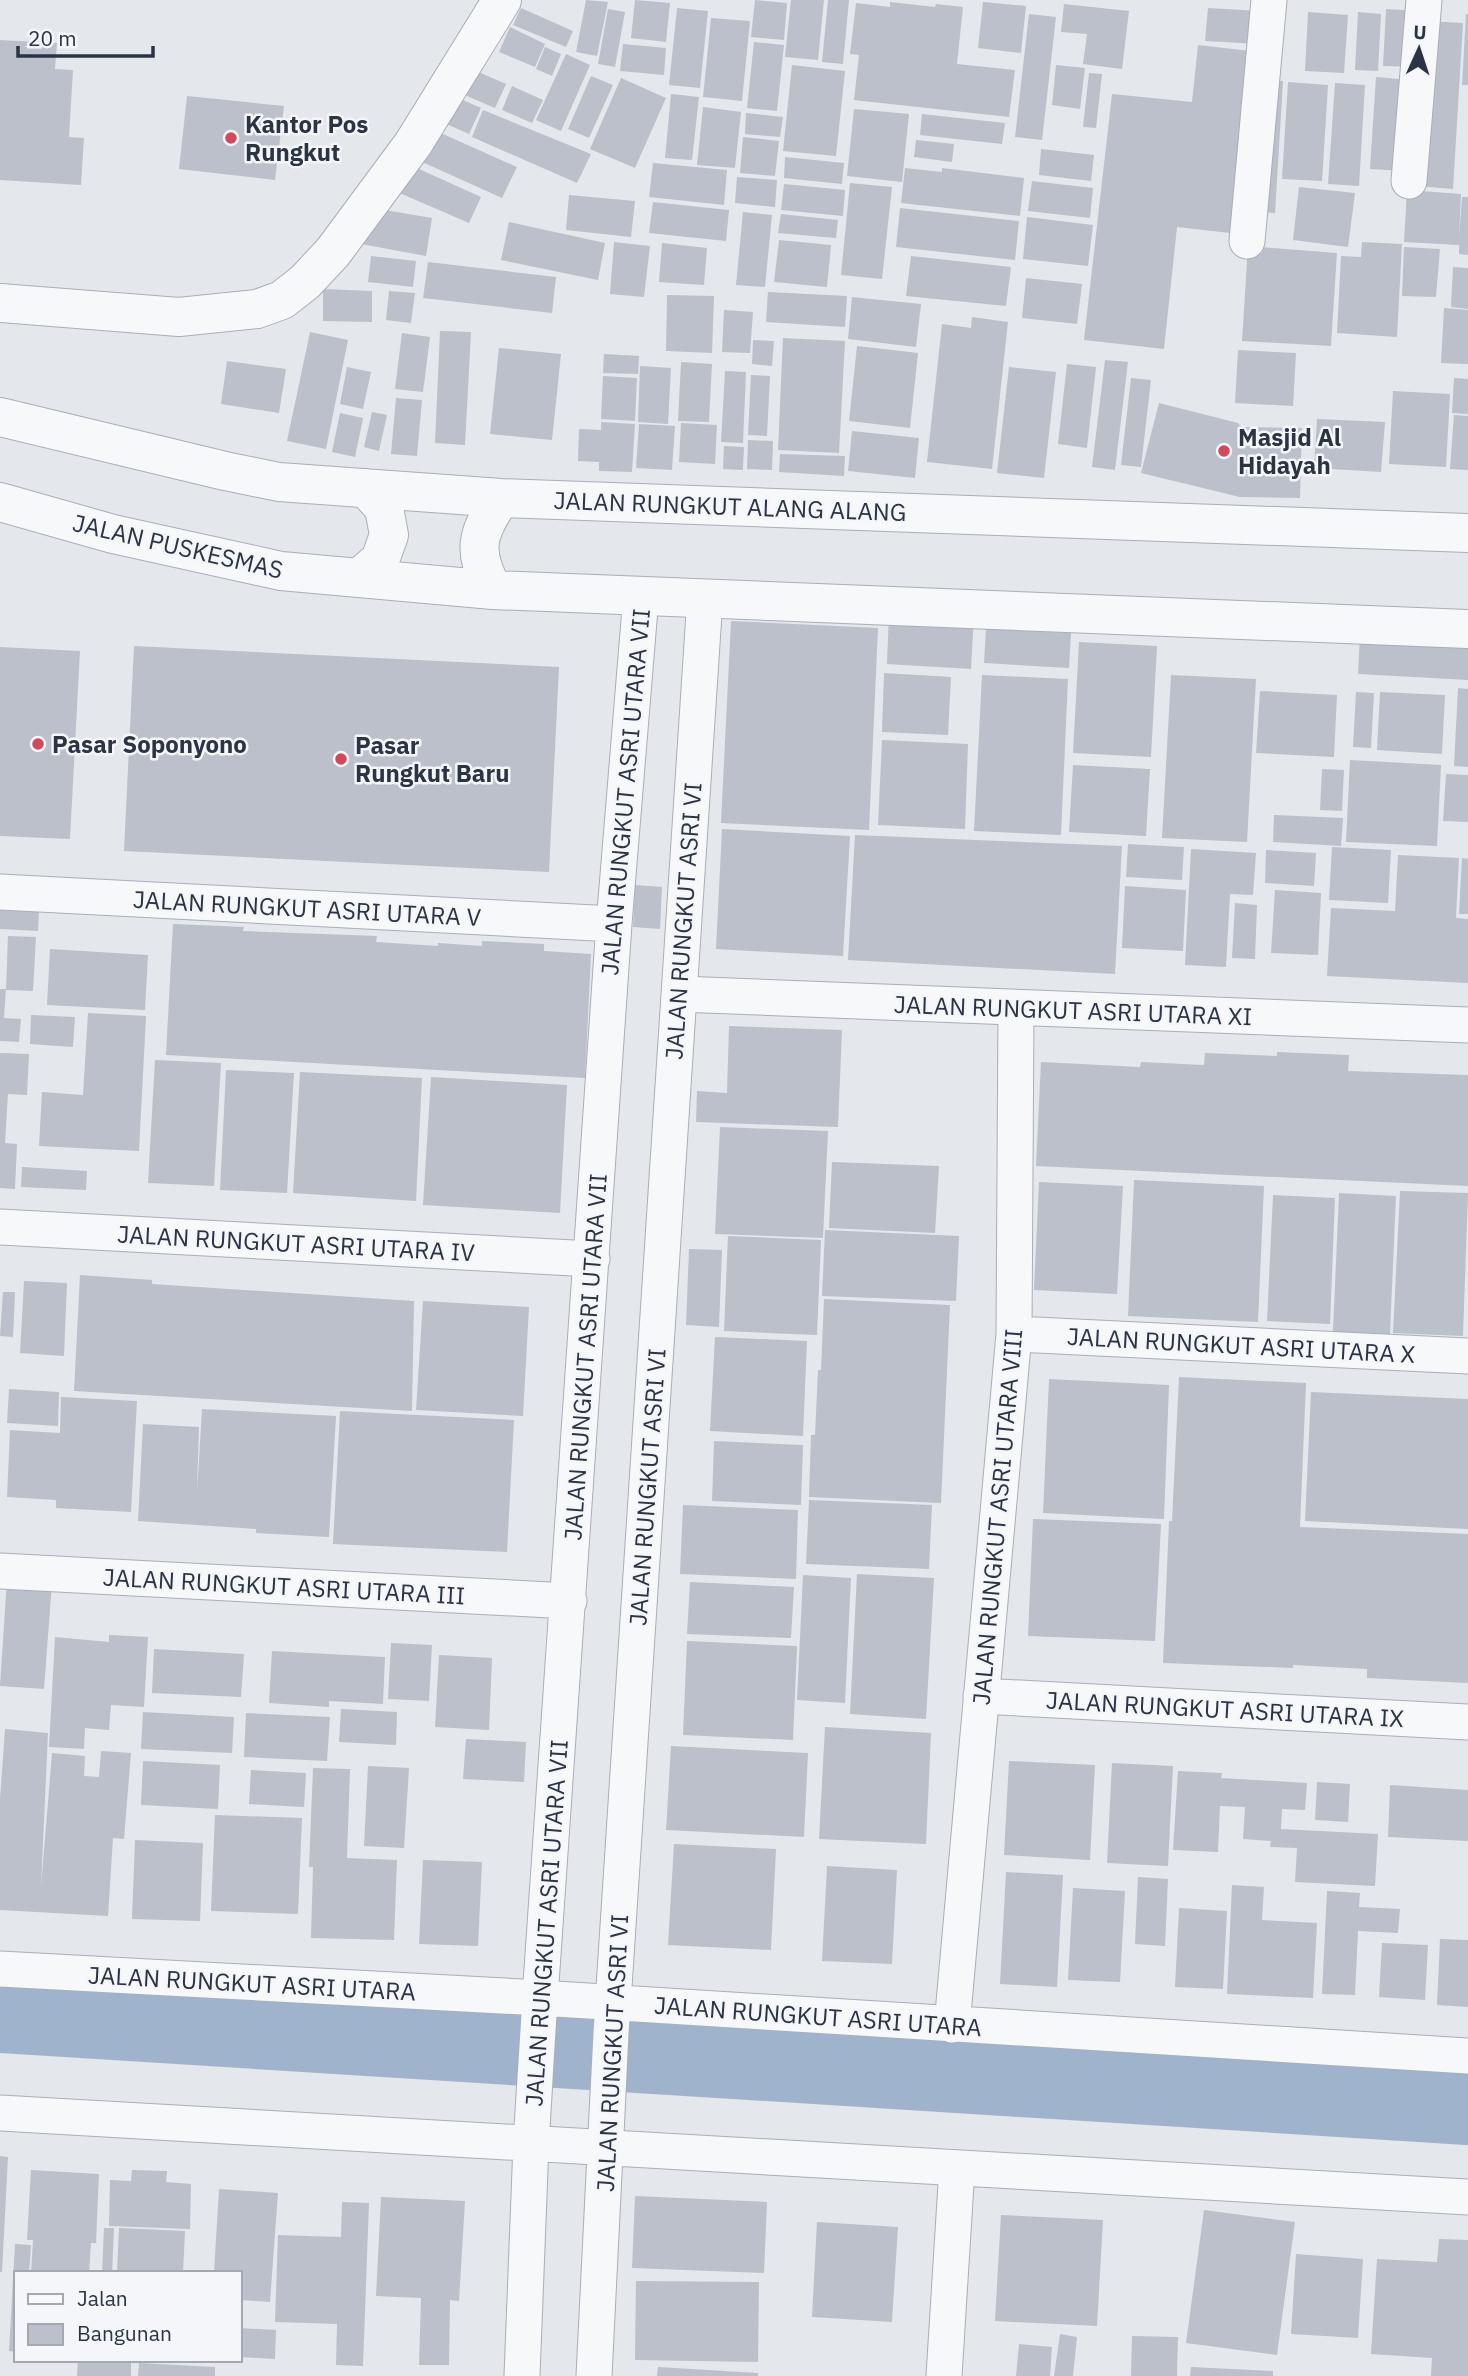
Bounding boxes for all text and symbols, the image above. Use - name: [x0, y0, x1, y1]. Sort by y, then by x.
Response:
- scale bar: [18, 14, 152, 58]
- north arrow: [1384, 14, 1454, 84]
- text: U: [1413, 20, 1427, 44]
- text: 20 m: [28, 24, 77, 52]
- place label: Kantor Pos Rungkut: [245, 108, 368, 168]
- marker: Kantor Pos Rungkut: [223, 130, 239, 146]
- place label: Masjid Al Hidayah: [1238, 421, 1341, 481]
- marker: Masjid Al Hidayah: [1216, 443, 1232, 459]
- street label: JALAN RUNGKUT ALANG ALANG: [553, 484, 907, 528]
- street label: JALAN PUSKESMAS: [70, 506, 286, 586]
- street label: JALAN RUNGKUT ASRI UTARA VII: [593, 607, 657, 977]
- place label: Pasar Soponyono: [52, 728, 247, 760]
- place label: Pasar Rungkut Baru: [355, 729, 509, 789]
- marker: Pasar Soponyono: [30, 736, 46, 752]
- marker: Pasar Rungkut Baru: [333, 751, 349, 767]
- street label: JALAN RUNGKUT ASRI VI: [657, 781, 709, 1061]
- street label: JALAN RUNGKUT ASRI UTARA V: [132, 883, 482, 933]
- street label: JALAN RUNGKUT ASRI UTARA XI: [893, 988, 1253, 1032]
- street label: JALAN RUNGKUT ASRI UTARA VII: [556, 1172, 614, 1542]
- street label: JALAN RUNGKUT ASRI UTARA IV: [116, 1218, 476, 1268]
- street label: JALAN RUNGKUT ASRI UTARA X: [1066, 1320, 1416, 1370]
- street label: JALAN RUNGKUT ASRI UTARA VIII: [965, 1328, 1029, 1706]
- street label: JALAN RUNGKUT ASRI VI: [621, 1347, 673, 1627]
- street label: JALAN RUNGKUT ASRI UTARA III: [102, 1561, 466, 1611]
- street label: JALAN RUNGKUT ASRI UTARA IX: [1045, 1684, 1405, 1734]
- street label: JALAN RUNGKUT ASRI UTARA VII: [517, 1738, 575, 2108]
- street label: JALAN RUNGKUT ASRI VI: [589, 1913, 635, 2193]
- street label: JALAN RUNGKUT ASRI UTARA: [87, 1958, 417, 2008]
- street label: JALAN RUNGKUT ASRI UTARA: [653, 1989, 983, 2043]
- legend: [14, 2271, 242, 2362]
- text: Jalan: [77, 2284, 128, 2312]
- text: Bangunan: [77, 2319, 172, 2347]

